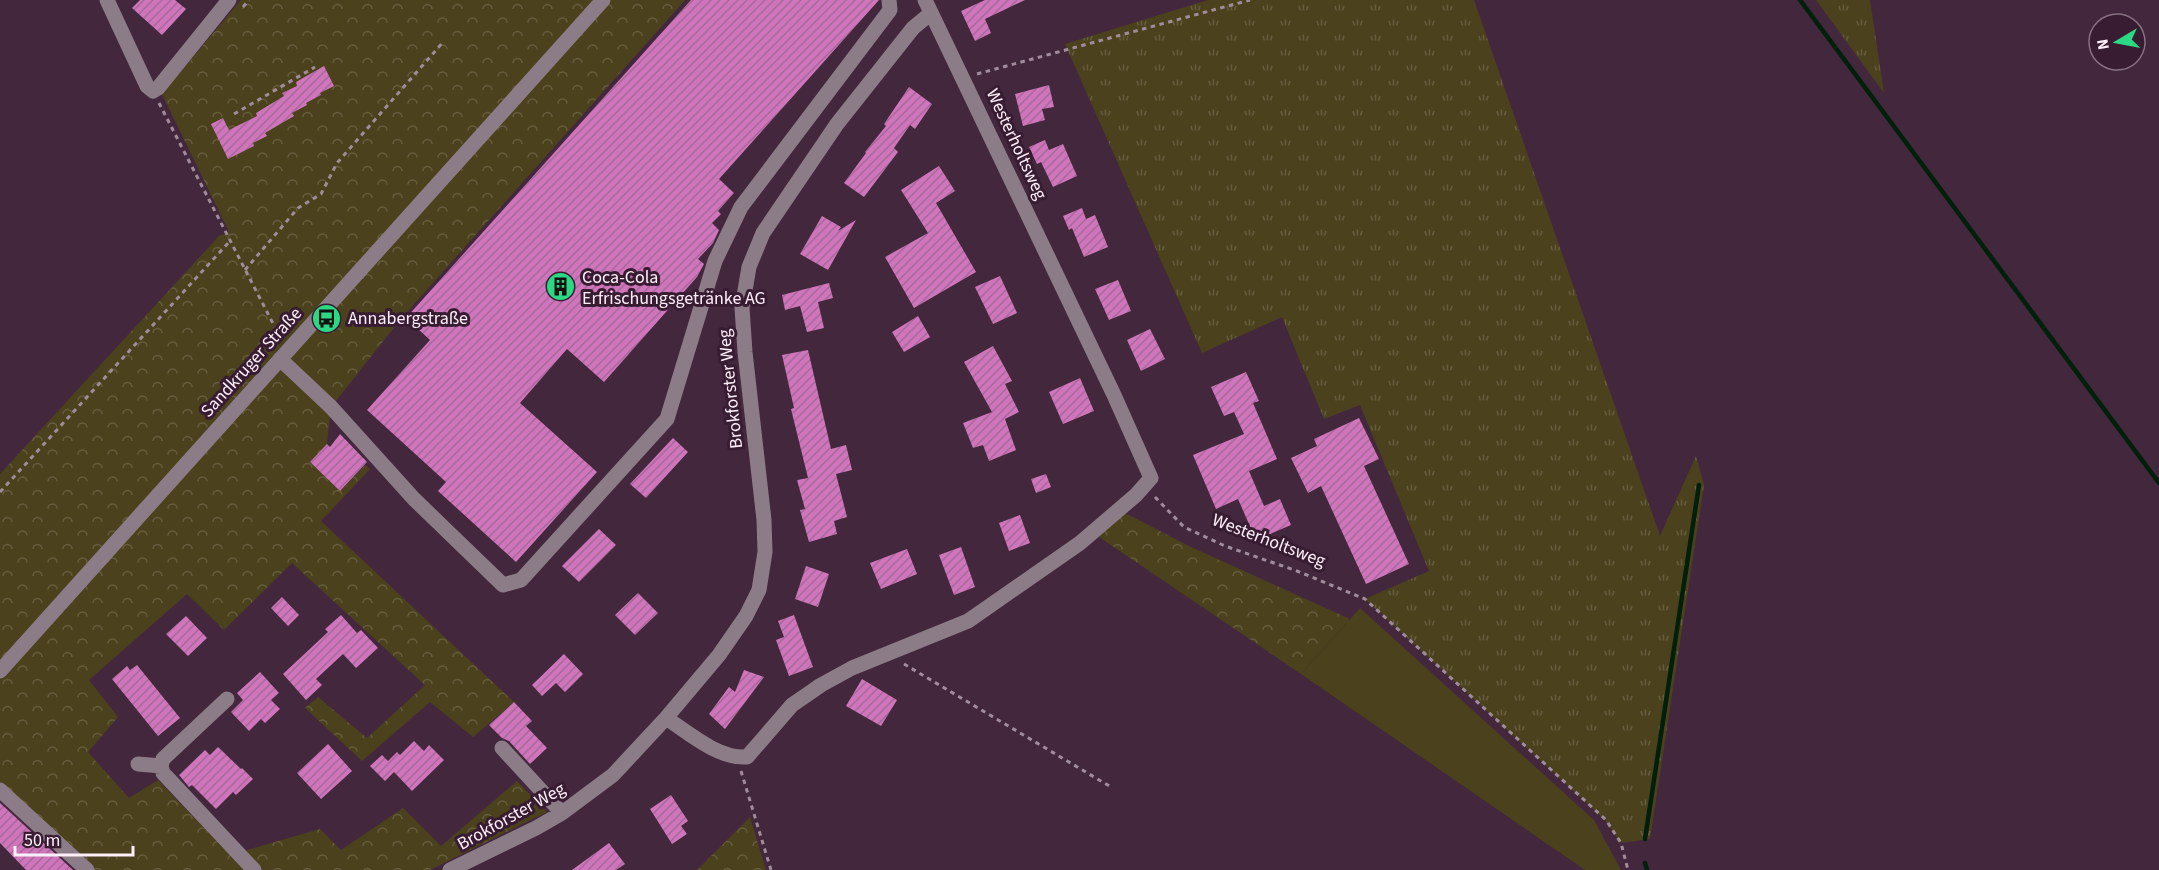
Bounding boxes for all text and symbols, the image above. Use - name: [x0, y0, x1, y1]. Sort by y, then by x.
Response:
- north arrow: [2087, 12, 2147, 72]
- text: N: [2091, 37, 2115, 52]
- street label: Westerholtsweg: [980, 85, 1053, 204]
- place label: Coca-Cola Erfrischungsgetränke AG: [582, 265, 766, 311]
- building icon: Coca-Cola Erfrischungsgetränke AG: [545, 271, 577, 303]
- street label: Sandkruger Straße: [195, 302, 308, 423]
- bus stop icon: Annabergstraße: [311, 302, 343, 334]
- place label: Annabergstraße: [348, 306, 468, 331]
- street label: Brokforster Weg: [712, 328, 749, 450]
- street label: Westerholtsweg: [1209, 507, 1329, 574]
- street label: Brokforster Weg: [453, 776, 570, 856]
- scale bar: [15, 819, 134, 857]
- text: 50 m: [24, 828, 60, 853]

